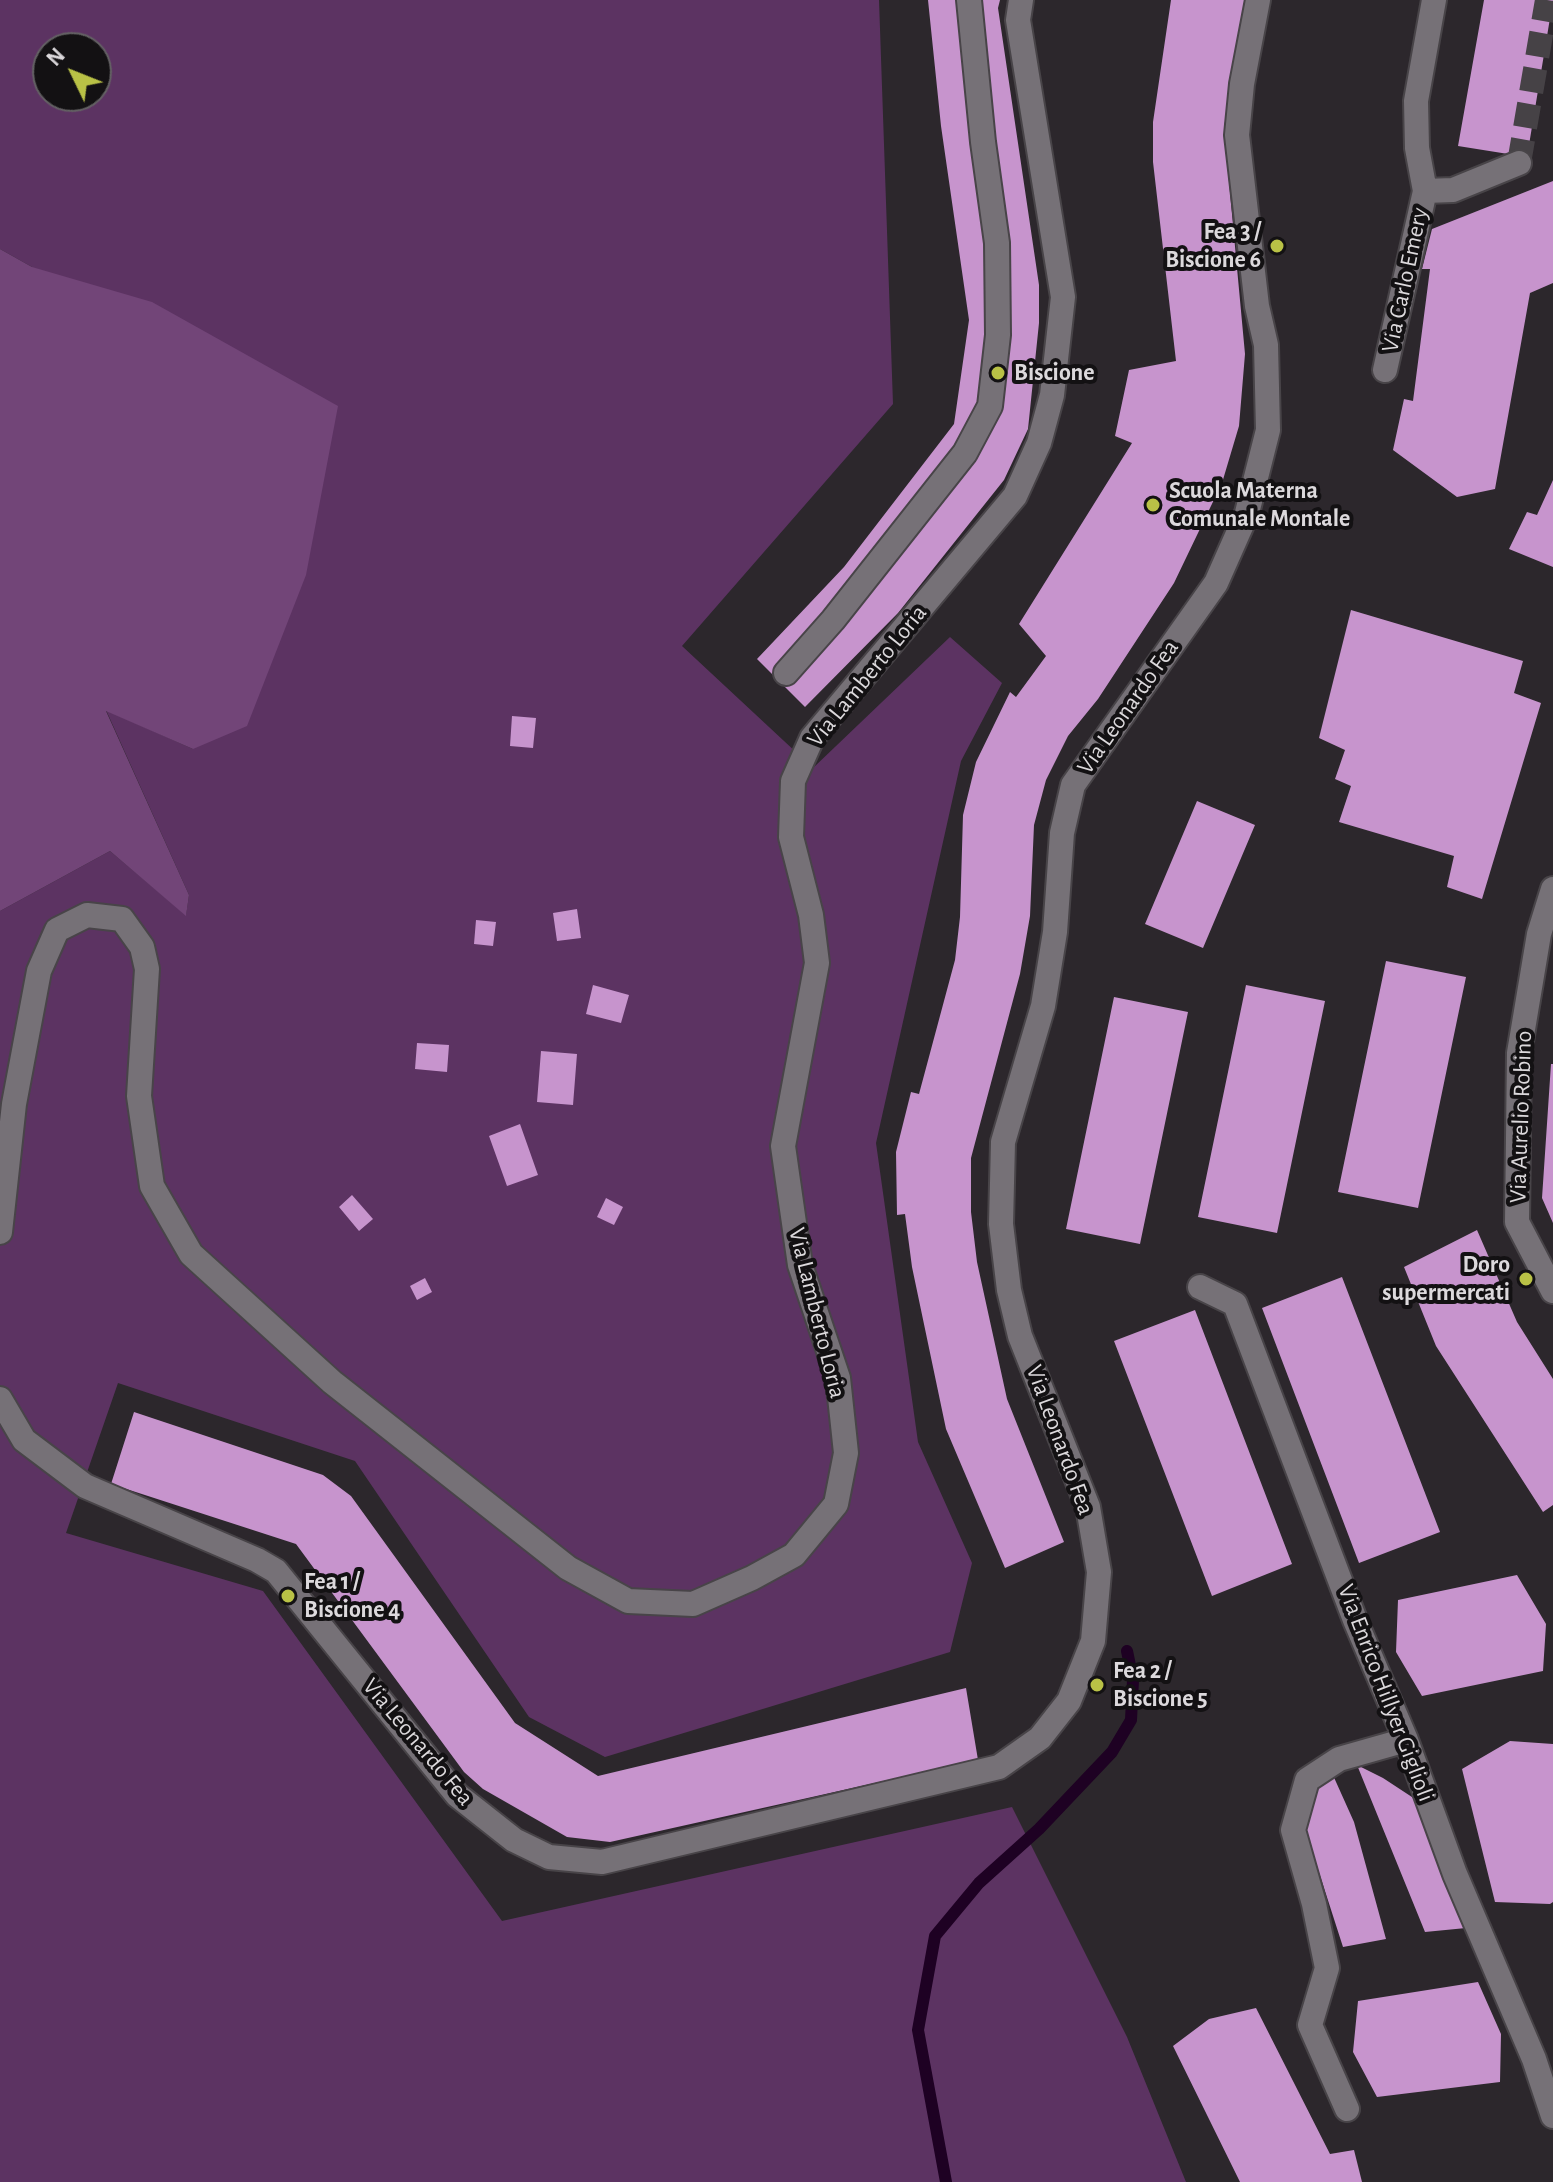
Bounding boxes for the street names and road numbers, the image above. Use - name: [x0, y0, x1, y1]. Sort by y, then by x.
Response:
- street label: Via Carlo Emery: [1376, 205, 1434, 355]
- street label: Via Lamberto Loria: [801, 599, 933, 753]
- street label: Via Leonardo Fea: [1071, 634, 1185, 780]
- street label: Via Aurelio Robino: [1504, 1030, 1538, 1204]
- street label: Via Lamberto Loria: [782, 1225, 852, 1401]
- street label: Via Leonardo Fea: [1020, 1361, 1100, 1519]
- street label: Via Enrico Hillyer Giglioli: [1331, 1580, 1441, 1806]
- street label: Via Leonardo Fea: [356, 1672, 480, 1812]

